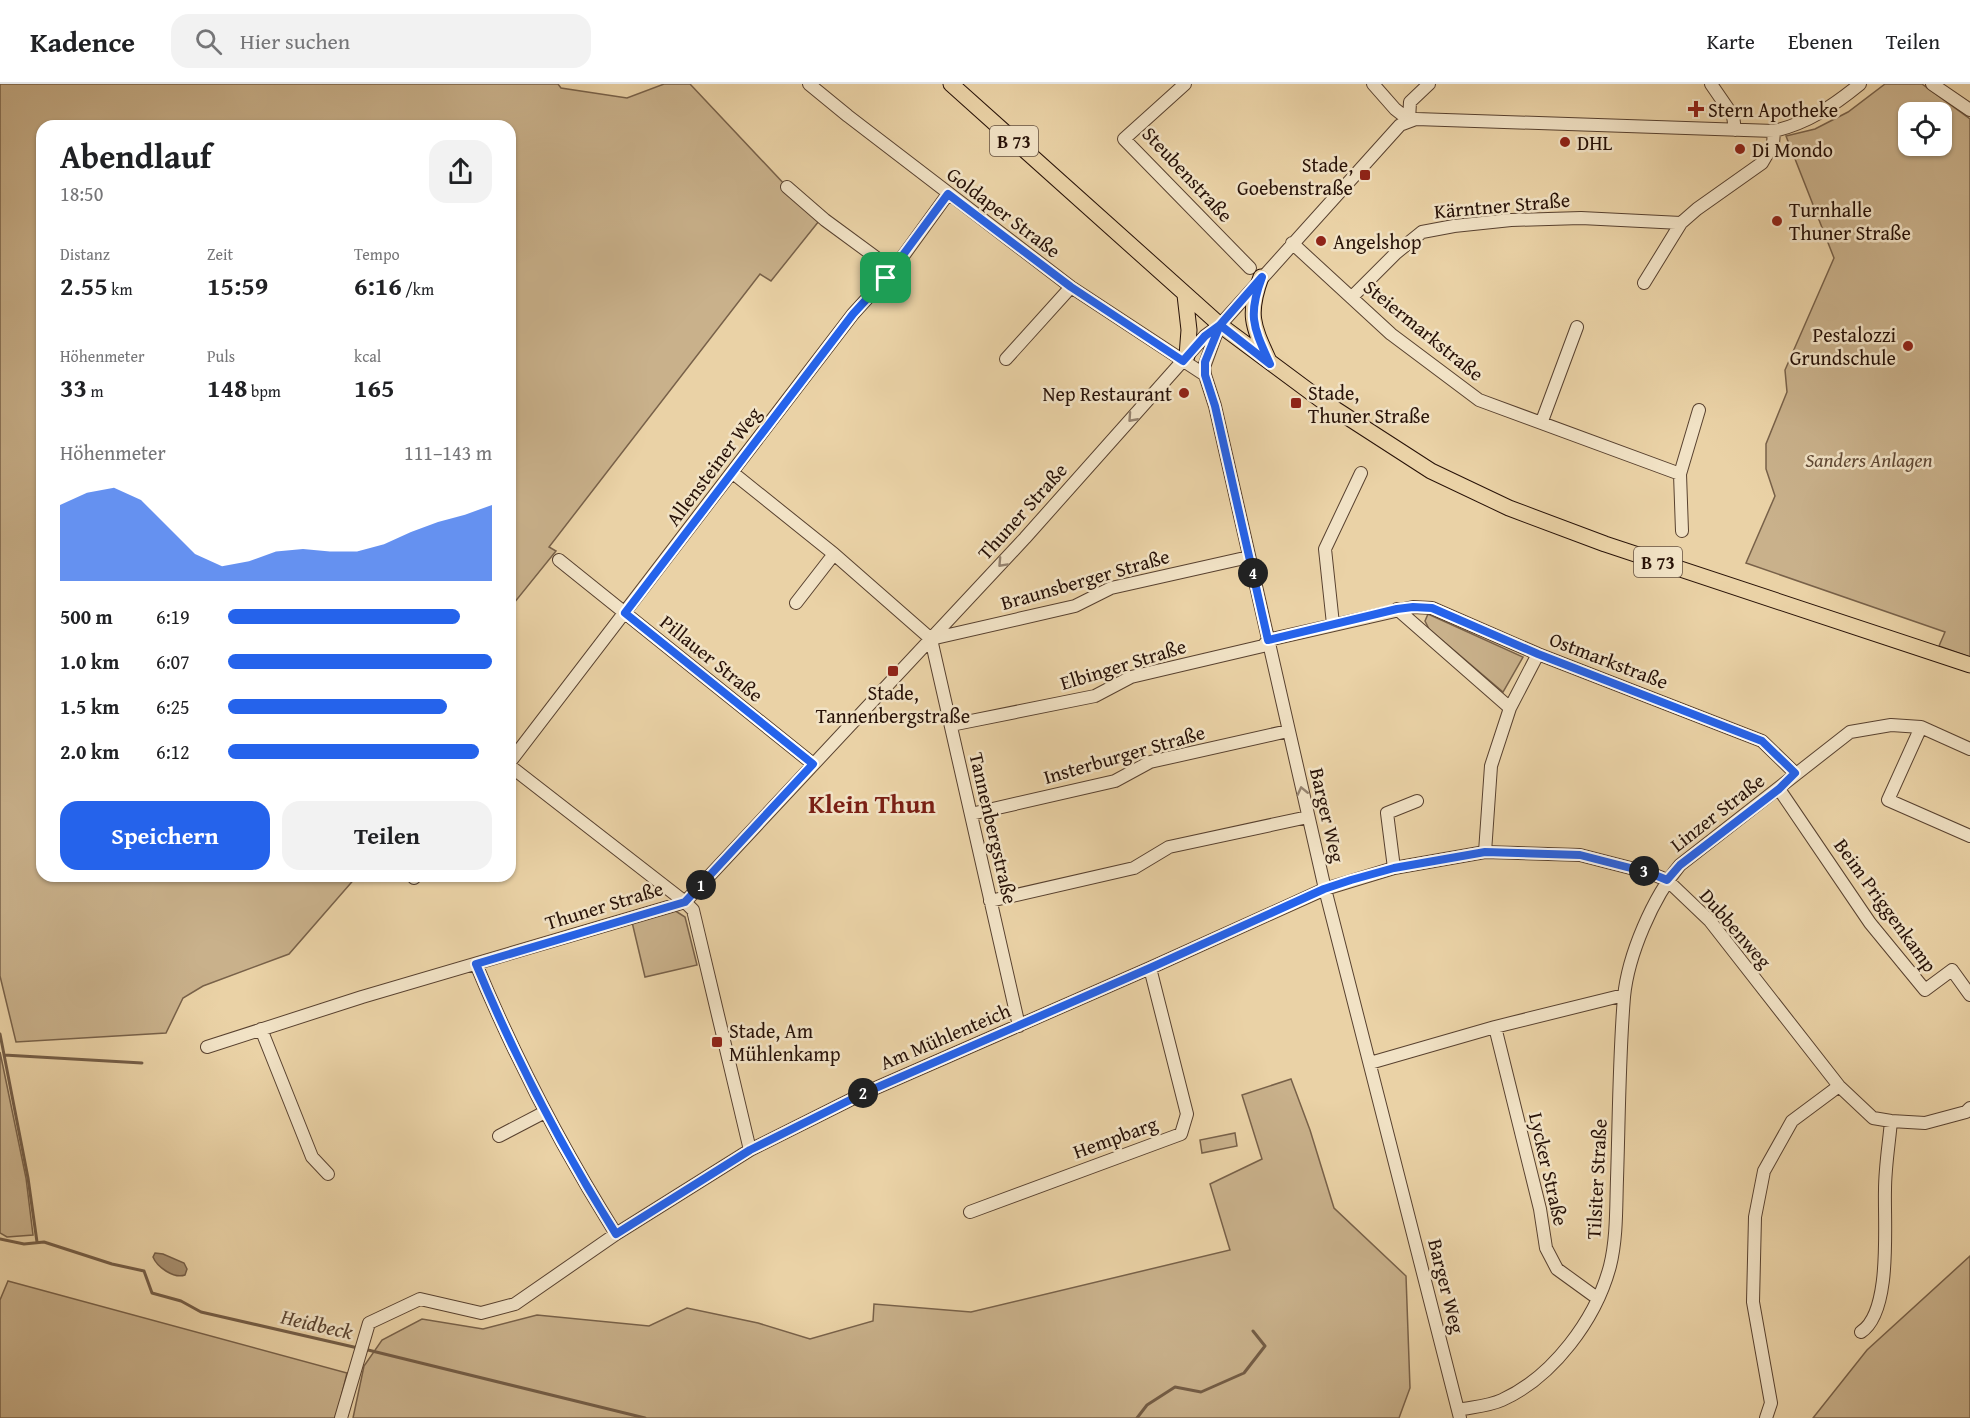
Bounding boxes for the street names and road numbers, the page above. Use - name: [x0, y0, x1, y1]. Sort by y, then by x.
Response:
- street label: Steubenstraße: [1136, 120, 1240, 228]
- road number: B 73: [990, 126, 1038, 156]
- street label: Goldaper Straße: [941, 159, 1067, 265]
- street label: Kärntner Straße: [1433, 185, 1571, 225]
- street label: Steiermarkstraße: [1358, 272, 1490, 388]
- street label: Allensteiner Weg: [658, 400, 768, 532]
- street label: Thuner Straße: [970, 456, 1074, 566]
- street label: Braunsberger Straße: [997, 541, 1173, 617]
- road number: B 73: [1634, 547, 1682, 577]
- street label: Pillauer Straße: [654, 607, 770, 709]
- street label: Ostmarkstraße: [1545, 624, 1673, 696]
- street label: Elbinger Straße: [1056, 631, 1190, 697]
- street label: Insterburger Straße: [1040, 717, 1208, 791]
- street label: Tannenbergstraße: [962, 749, 1026, 907]
- street label: Barger Weg: [1303, 765, 1353, 865]
- street label: Linzer Straße: [1664, 766, 1770, 858]
- street label: Beim Priggenkamp: [1828, 832, 1945, 978]
- street label: Thuner Straße: [541, 873, 667, 937]
- street label: Dubbenweg: [1693, 882, 1779, 974]
- street label: Am Mühlenteich: [875, 995, 1015, 1077]
- street label: Hempbarg: [1069, 1108, 1161, 1166]
- street label: Lycker Straße: [1522, 1109, 1576, 1229]
- street label: Tilsiter Straße: [1578, 1118, 1614, 1240]
- street label: Barger Weg: [1421, 1236, 1473, 1336]

